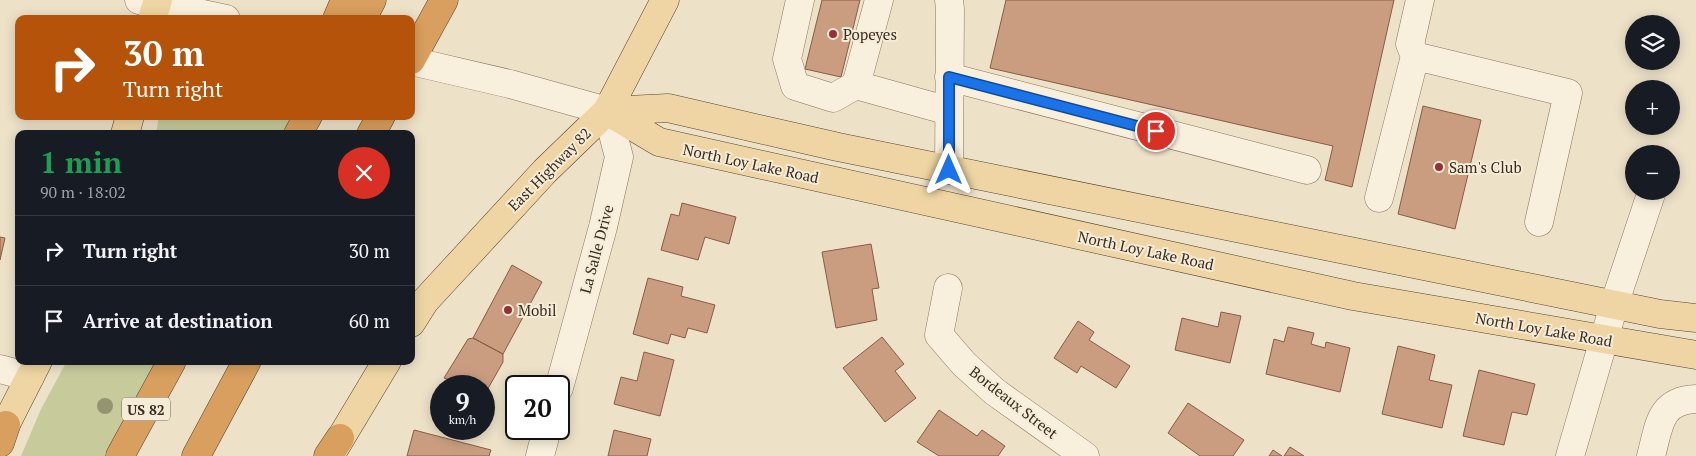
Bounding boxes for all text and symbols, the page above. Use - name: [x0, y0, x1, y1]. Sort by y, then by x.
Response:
- map controls: [1625, 15, 1680, 200]
- button: layers: [1625, 15, 1680, 70]
- place label: Popeyes: [843, 24, 897, 44]
- marker: Popeyes: [827, 28, 839, 40]
- text: 30 m: [123, 30, 204, 76]
- icon: right: [40, 35, 105, 100]
- text: Turn right: [123, 74, 223, 103]
- button: +: [1625, 80, 1680, 135]
- pin: [1135, 110, 1177, 152]
- icon: arrive: [1142, 117, 1170, 145]
- street label: East Highway 82: [503, 123, 595, 215]
- street label: North Loy Lake Road: [681, 139, 821, 187]
- text: 1 min: [40, 142, 122, 182]
- position arrow: [922, 143, 974, 195]
- button: −: [1625, 145, 1680, 200]
- button: close: [338, 147, 390, 199]
- place label: Sam's Club: [1449, 157, 1522, 177]
- marker: Sam's Club: [1433, 161, 1445, 173]
- text: 90 m · 18:02: [40, 181, 126, 203]
- street label: La Salle Drive: [575, 202, 617, 296]
- street label: North Loy Lake Road: [1076, 226, 1216, 274]
- icon: right: [40, 237, 68, 265]
- text: Turn right: [83, 238, 177, 263]
- text: 30 m: [349, 238, 390, 263]
- place label: Mobil: [518, 300, 557, 320]
- marker: Mobil: [502, 304, 514, 316]
- icon: arrive: [40, 307, 68, 335]
- street label: North Loy Lake Road: [1474, 307, 1614, 351]
- text: Arrive at destination: [83, 308, 272, 333]
- text: 60 m: [349, 308, 390, 333]
- street label: Bordeaux Street: [966, 361, 1063, 443]
- speed limit sign: 20: [505, 375, 570, 440]
- text: 9: [455, 385, 470, 418]
- road number: US 82: [122, 398, 170, 420]
- text: km/h: [449, 412, 476, 427]

